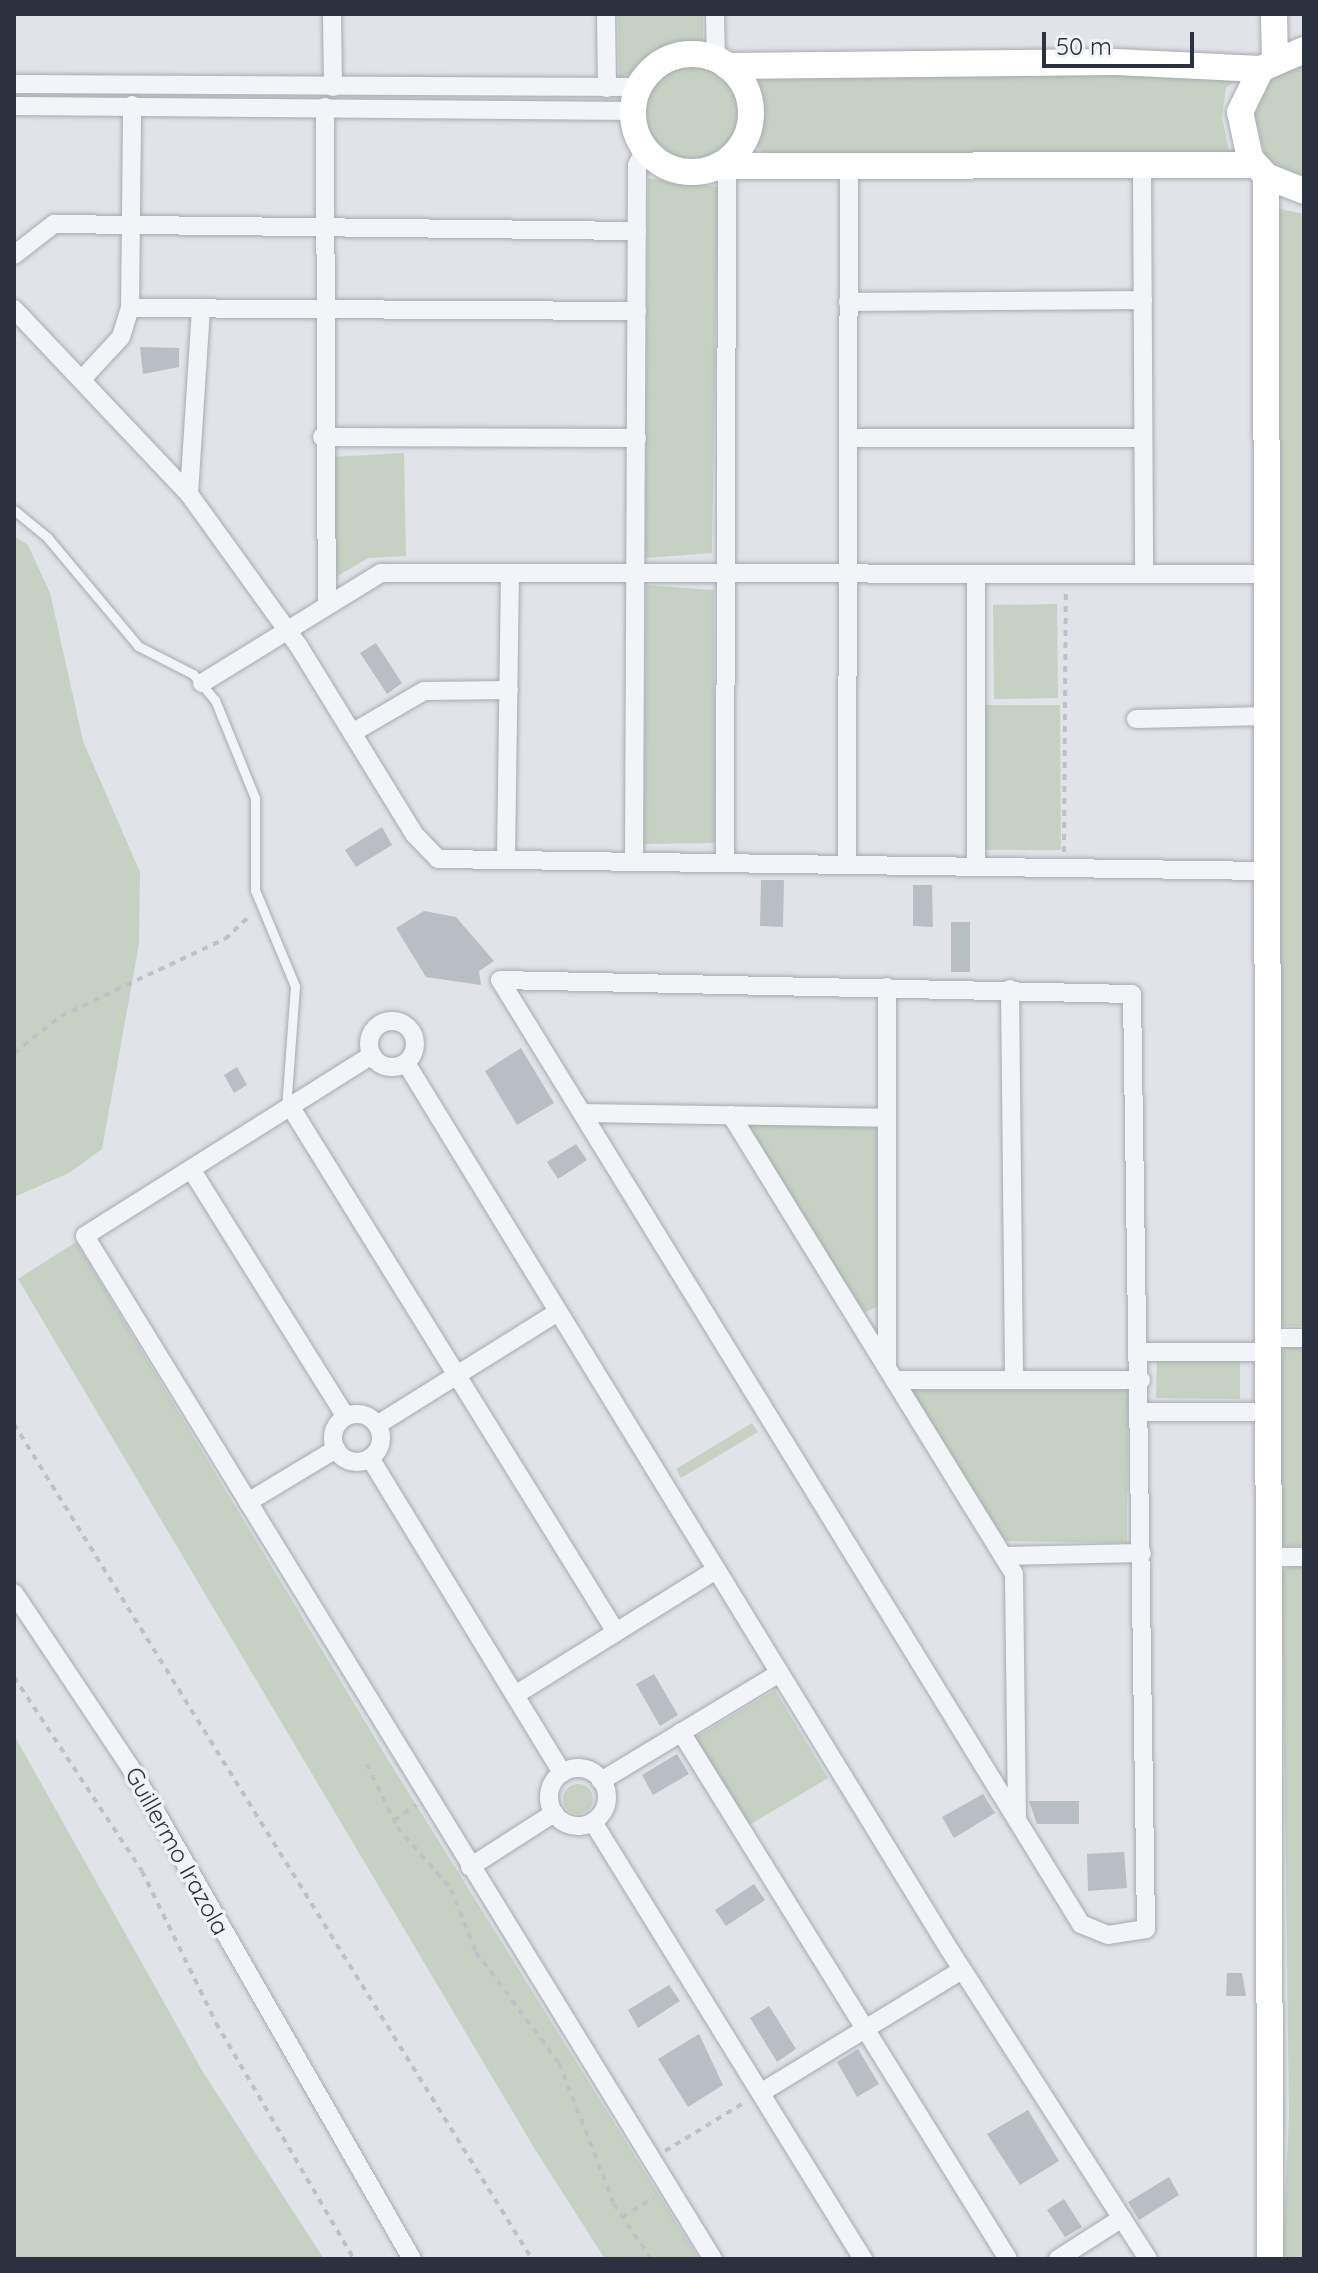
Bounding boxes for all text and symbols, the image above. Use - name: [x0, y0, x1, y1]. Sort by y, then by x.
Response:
- scale bar: [1046, 16, 1198, 66]
- text: 50 m: [1056, 31, 1112, 61]
- street label: Guillermo Irazola: [119, 1762, 235, 1940]

